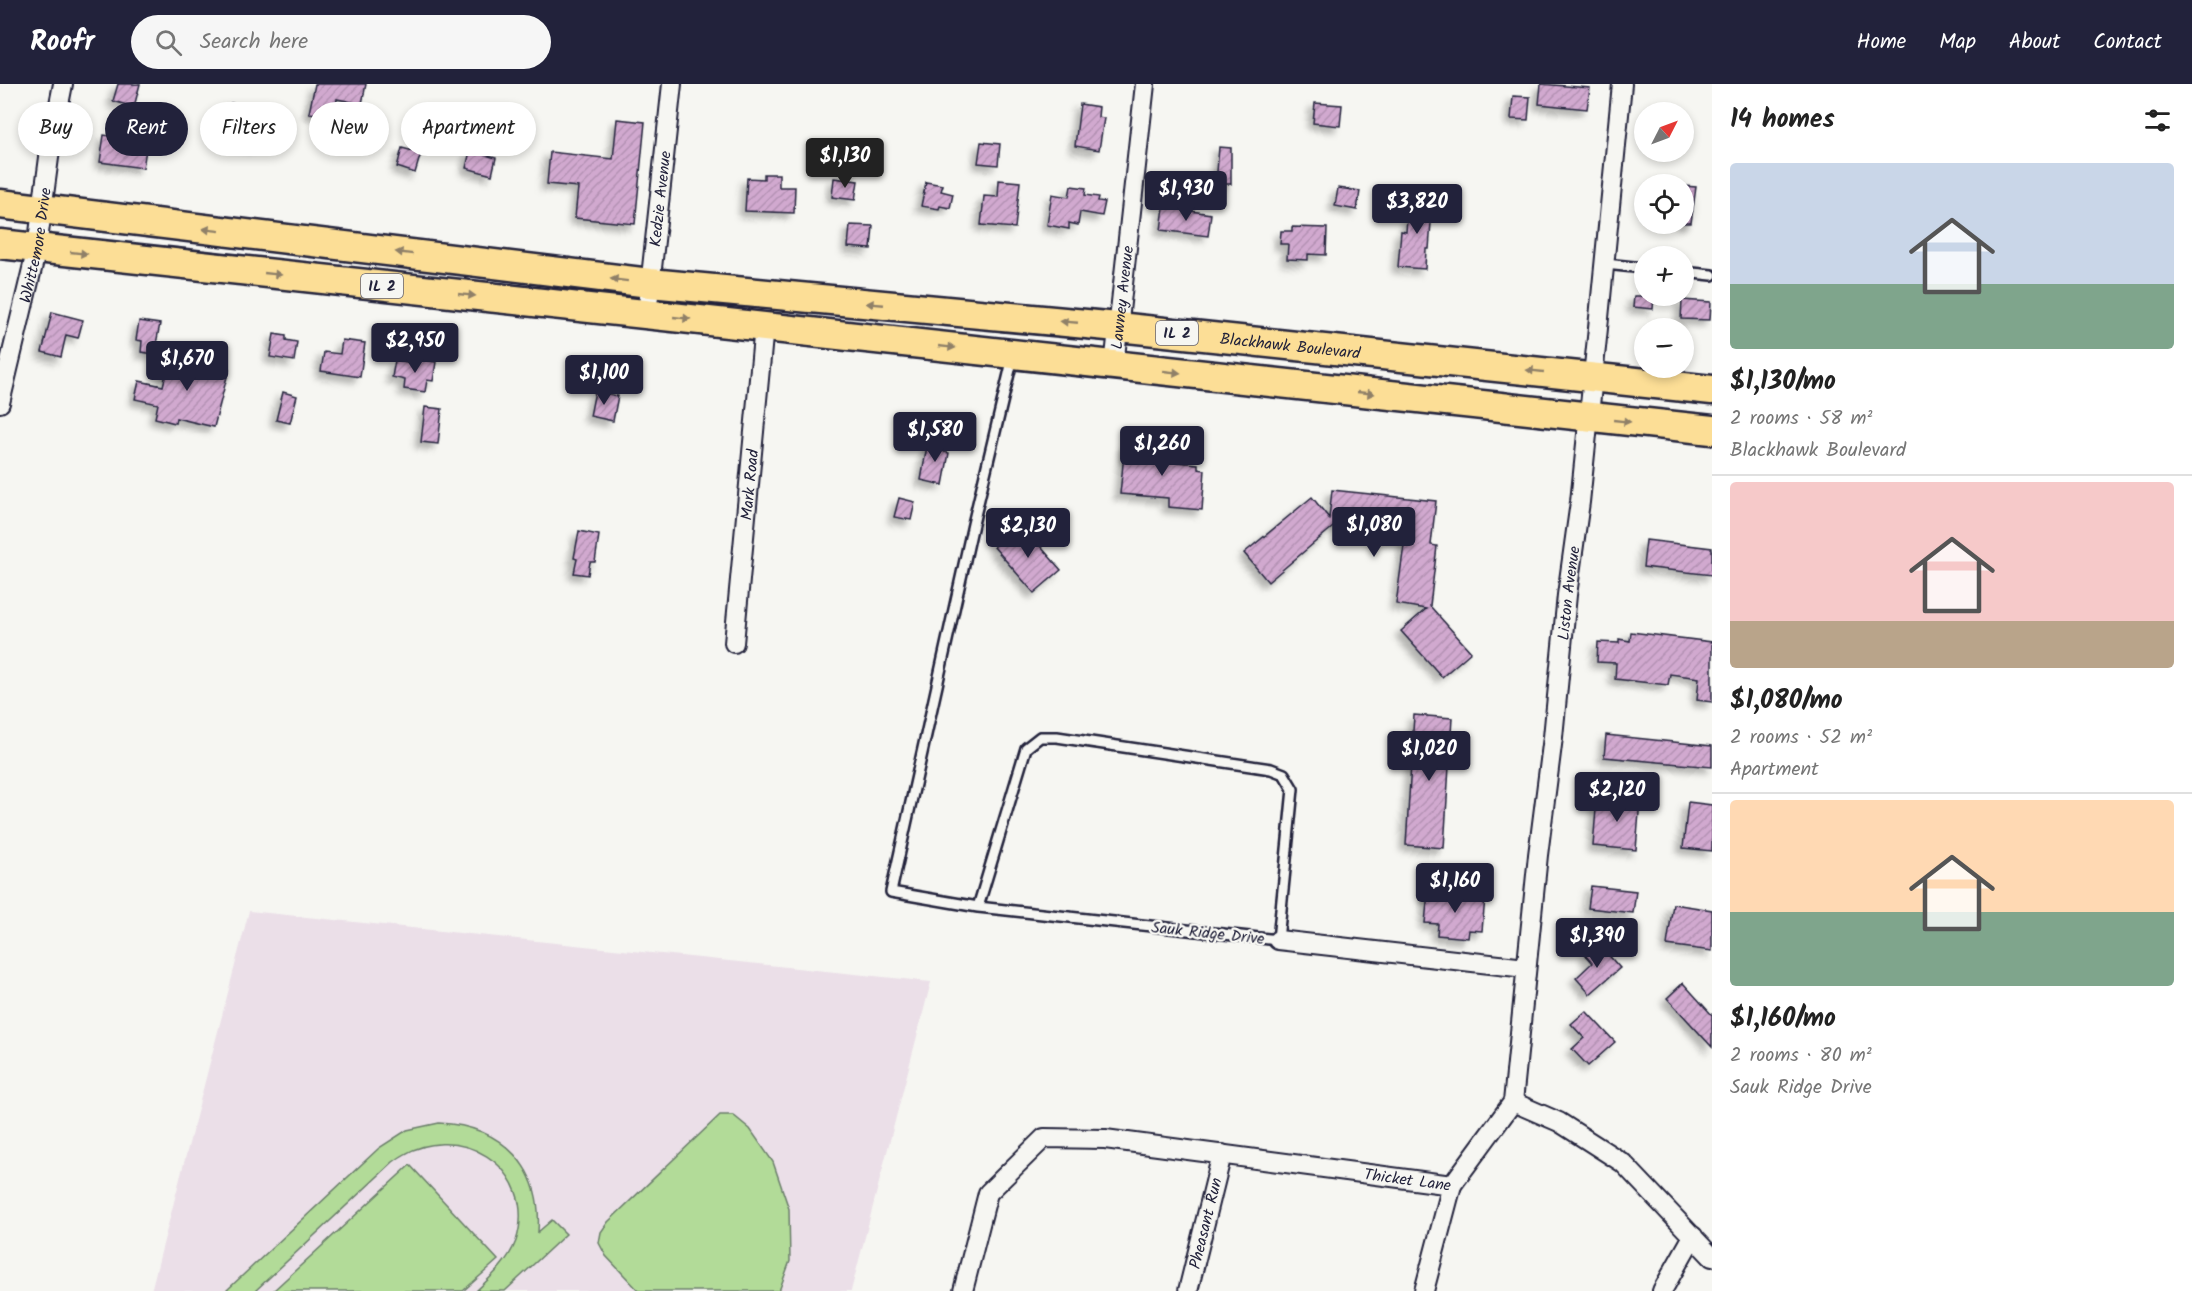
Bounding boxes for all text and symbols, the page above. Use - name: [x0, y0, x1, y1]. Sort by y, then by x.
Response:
- search box: [131, 15, 551, 69]
- text: Roofr: [30, 20, 95, 65]
- text: Search here: [200, 25, 308, 60]
- icon: search: [152, 26, 185, 59]
- text: Home: [1857, 26, 1906, 59]
- text: Map: [1939, 26, 1976, 59]
- text: About: [2009, 26, 2060, 59]
- text: Contact: [2093, 26, 2162, 59]
- text: 14 homes: [1730, 99, 1835, 141]
- chip: Buy: [18, 102, 93, 156]
- chip: Rent: [105, 102, 188, 156]
- chip: Filters: [200, 102, 297, 156]
- chip: New: [309, 102, 389, 156]
- chip: Apartment: [401, 102, 536, 156]
- north arrow: [1634, 102, 1694, 162]
- map controls: [1634, 102, 1694, 378]
- icon: filters: [2141, 104, 2174, 137]
- pin: $1,130: [796, 138, 894, 189]
- text: $1,130: [820, 141, 870, 173]
- street label: Kedzie Avenue: [643, 150, 679, 248]
- pin: $1,930: [1137, 171, 1235, 222]
- text: $1,930: [1159, 174, 1213, 206]
- button: locate: [1634, 174, 1694, 234]
- pin: $3,820: [1368, 184, 1466, 235]
- street label: Whittemore Drive: [13, 186, 59, 306]
- text: $3,820: [1386, 187, 1448, 219]
- icon: home: [1898, 202, 2006, 310]
- one-way arrow: [201, 225, 220, 234]
- street label: Lawney Avenue: [1105, 245, 1141, 351]
- button: +: [1634, 246, 1694, 306]
- one-way arrow: [70, 248, 89, 258]
- one-way arrow: [395, 249, 414, 258]
- one-way arrow: [263, 269, 282, 279]
- road number: IL 2: [361, 274, 403, 298]
- one-way arrow: [609, 275, 628, 284]
- one-way arrow: [457, 290, 476, 300]
- one-way arrow: [865, 299, 884, 309]
- one-way arrow: [672, 313, 691, 323]
- one-way arrow: [1060, 317, 1079, 327]
- button: −: [1634, 318, 1694, 378]
- road number: IL 2: [1156, 321, 1198, 345]
- pin: $2,950: [366, 323, 464, 374]
- text: $2,950: [385, 326, 445, 358]
- street label: Blackhawk Boulevard: [1219, 327, 1362, 367]
- pin: $1,670: [138, 341, 236, 392]
- one-way arrow: [938, 342, 957, 352]
- text: $1,670: [160, 344, 214, 376]
- pin: $1,100: [555, 355, 653, 406]
- text: $1,100: [579, 358, 629, 390]
- text: $1,130/mo: [1730, 361, 1836, 403]
- one-way arrow: [1525, 366, 1544, 376]
- one-way arrow: [1162, 368, 1181, 377]
- one-way arrow: [1356, 388, 1375, 398]
- text: 2 rooms · 58 m²: [1730, 403, 1872, 435]
- pin: $1,580: [886, 412, 984, 463]
- text: $1,580: [907, 415, 963, 447]
- one-way arrow: [1613, 416, 1632, 425]
- pin: $1,260: [1113, 426, 1211, 477]
- text: $1,260: [1134, 429, 1190, 461]
- text: Blackhawk Boulevard: [1730, 435, 1906, 467]
- street label: Mark Road: [735, 447, 766, 522]
- pin: $1,080: [1325, 507, 1423, 558]
- pin: $2,130: [979, 508, 1077, 559]
- text: $1,080: [1346, 510, 1402, 542]
- text: $2,130: [1000, 511, 1056, 543]
- icon: home: [1898, 521, 2006, 629]
- street label: Liston Avenue: [1552, 544, 1588, 642]
- text: $1,080/mo: [1730, 680, 1843, 722]
- text: 2 rooms · 52 m²: [1730, 722, 1872, 754]
- pin: $1,020: [1380, 731, 1478, 782]
- text: $1,020: [1401, 734, 1457, 766]
- text: Apartment: [1730, 754, 1819, 786]
- pin: $2,120: [1568, 772, 1666, 823]
- text: $2,120: [1589, 775, 1645, 807]
- icon: home: [1898, 839, 2006, 947]
- pin: $1,160: [1406, 863, 1504, 914]
- text: $1,160: [1430, 866, 1480, 898]
- street label: Sauk Ridge Drive: [1150, 915, 1266, 952]
- pin: $1,390: [1548, 918, 1646, 969]
- text: $1,390: [1570, 921, 1624, 953]
- text: $1,160/mo: [1730, 998, 1836, 1040]
- text: 2 rooms · 80 m²: [1730, 1040, 1872, 1072]
- text: Sauk Ridge Drive: [1730, 1072, 1872, 1104]
- street label: Thicket Lane: [1363, 1162, 1452, 1199]
- street label: Pheasant Run: [1183, 1175, 1230, 1272]

